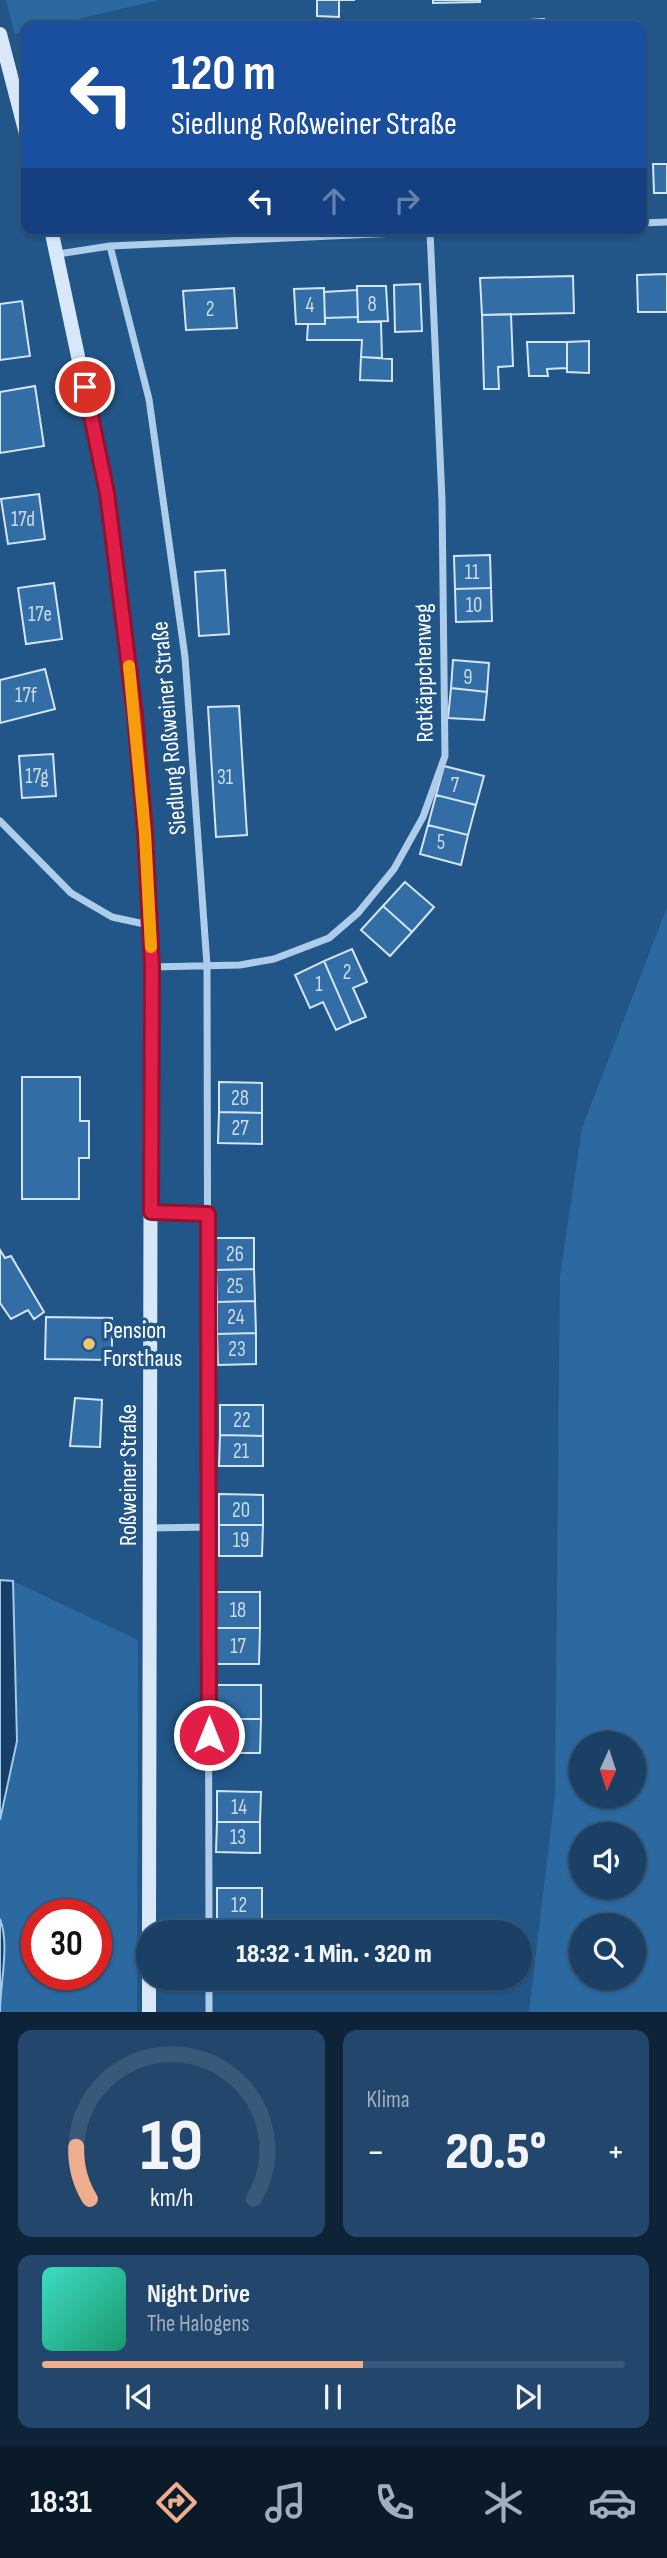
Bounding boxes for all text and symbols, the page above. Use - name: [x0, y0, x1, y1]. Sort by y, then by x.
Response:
- text: 120 m: [171, 45, 276, 104]
- icon: left: [56, 49, 147, 140]
- text: Siedlung Roßweiner Straße: [171, 105, 457, 144]
- icon: left: [242, 182, 280, 220]
- icon: ahead: [315, 182, 353, 220]
- icon: right: [388, 182, 426, 220]
- house number: 8: [367, 292, 377, 317]
- house number: 4: [306, 293, 315, 318]
- house number: 2: [206, 297, 214, 322]
- pin: [55, 357, 115, 417]
- icon: arrive: [66, 368, 104, 406]
- house number: 17d: [11, 507, 35, 532]
- house number: 11: [465, 560, 480, 585]
- house number: 10: [466, 593, 482, 618]
- house number: 17e: [28, 602, 52, 627]
- street label: Rotkäppchenweg: [408, 603, 440, 743]
- street label: Siedlung Roßweiner Straße: [145, 620, 193, 836]
- house number: 9: [463, 665, 473, 690]
- house number: 17f: [15, 683, 38, 708]
- house number: 17g: [25, 764, 49, 789]
- house number: 31: [217, 765, 234, 790]
- house number: 7: [451, 773, 460, 798]
- house number: 5: [437, 830, 445, 855]
- house number: 2: [343, 960, 351, 985]
- house number: 1: [315, 972, 323, 997]
- house number: 28: [231, 1086, 249, 1111]
- house number: 27: [231, 1116, 249, 1141]
- house number: 26: [226, 1242, 244, 1267]
- house number: 25: [226, 1274, 244, 1299]
- house number: 24: [227, 1305, 245, 1330]
- place label: Pension Forsthaus: [103, 1316, 182, 1373]
- marker: Pension Forsthaus: [81, 1336, 97, 1352]
- house number: 23: [228, 1337, 246, 1362]
- street label: Roßweiner Straße: [114, 1404, 143, 1546]
- house number: 22: [233, 1408, 251, 1433]
- house number: 21: [233, 1439, 250, 1464]
- house number: 20: [232, 1498, 250, 1523]
- house number: 19: [233, 1528, 249, 1553]
- house number: 18: [230, 1598, 246, 1623]
- house number: 17: [230, 1634, 246, 1659]
- position arrow: [172, 1698, 246, 1772]
- north arrow: [569, 1731, 646, 1808]
- map controls: [569, 1731, 646, 1990]
- house number: 14: [231, 1795, 247, 1820]
- button: sound: [569, 1822, 646, 1899]
- house number: 13: [230, 1825, 246, 1850]
- house number: 12: [231, 1893, 247, 1918]
- speed limit sign: 30: [21, 1899, 112, 1990]
- button: search: [569, 1913, 646, 1990]
- text: 18:32 · 1 Min. · 320 m: [236, 1939, 432, 1970]
- text: Klima: [367, 2086, 410, 2114]
- text: 19: [140, 2104, 203, 2192]
- text: 20.5°: [445, 2121, 546, 2184]
- text: −: [367, 2130, 385, 2175]
- text: +: [606, 2130, 625, 2175]
- text: km/h: [150, 2183, 193, 2214]
- text: Night Drive: [147, 2279, 250, 2310]
- text: The Halogens: [147, 2310, 250, 2338]
- icon: previous: [120, 2378, 158, 2416]
- icon: pause: [314, 2378, 352, 2416]
- icon: next: [509, 2378, 547, 2416]
- icon: directions: [152, 2478, 201, 2527]
- icon: music: [261, 2478, 310, 2527]
- icon: phone: [370, 2478, 419, 2527]
- icon: climate: [479, 2478, 528, 2527]
- icon: car: [588, 2478, 637, 2527]
- text: 18:31: [30, 2483, 92, 2522]

